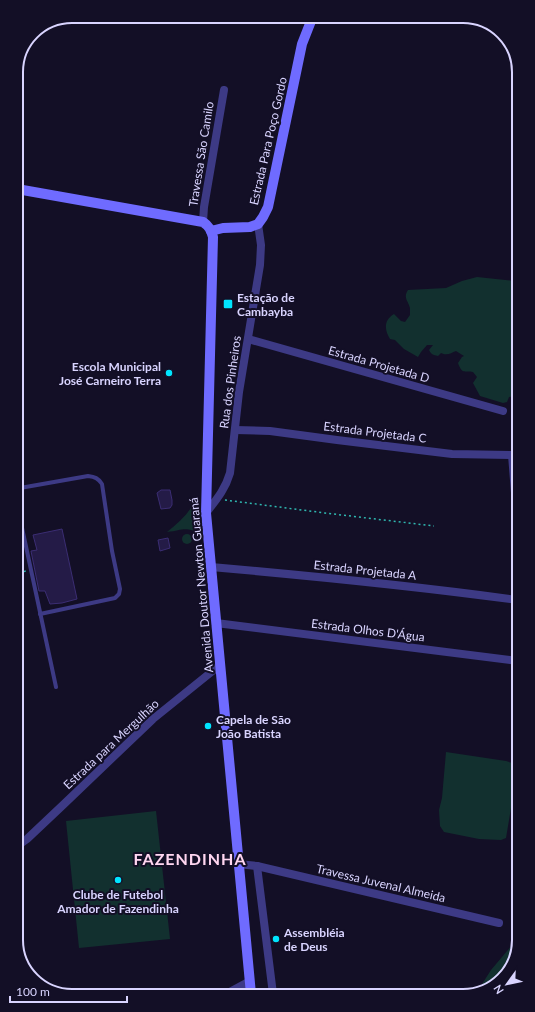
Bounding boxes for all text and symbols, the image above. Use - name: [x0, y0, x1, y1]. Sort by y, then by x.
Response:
- street label: Estrada Para Poço Gordo: [246, 75, 290, 206]
- street label: Travessa São Camilo: [185, 100, 217, 208]
- place label: Estação de Cambayba: [237, 290, 295, 319]
- marker: Estação de Cambayba: [222, 298, 234, 310]
- street label: Rua dos Pinheiros: [216, 335, 244, 429]
- street label: Estrada Projetada D: [327, 342, 431, 386]
- place label: Escola Municipal José Carneiro Terra: [59, 359, 161, 388]
- marker: Escola Municipal José Carneiro Terra: [164, 368, 174, 378]
- street label: Estrada Projetada C: [323, 418, 427, 446]
- street label: Avenida Doutor Newton Guaraná: [186, 497, 216, 673]
- street label: Estrada Projetada A: [313, 557, 418, 583]
- street label: Estrada Olhos D'Água: [310, 616, 426, 644]
- street label: Estrada para Mergulhão: [60, 696, 162, 792]
- place label: Capela de São João Batista: [216, 712, 291, 741]
- marker: Capela de São João Batista: [203, 721, 213, 731]
- district label: FAZENDINHA: [133, 849, 247, 868]
- street label: Travessa Juvenal Almeida: [315, 861, 447, 905]
- marker: Clube de Futebol Amador de Fazendinha: [113, 875, 123, 885]
- place label: Clube de Futebol Amador de Fazendinha: [56, 887, 179, 916]
- place label: Assembléia de Deus: [283, 925, 345, 954]
- marker: Assembléia de Deus: [271, 934, 281, 944]
- north arrow: [487, 964, 527, 1004]
- scale bar: [10, 978, 127, 1004]
- text: N: [490, 983, 506, 997]
- text: 100 m: [16, 984, 50, 999]

